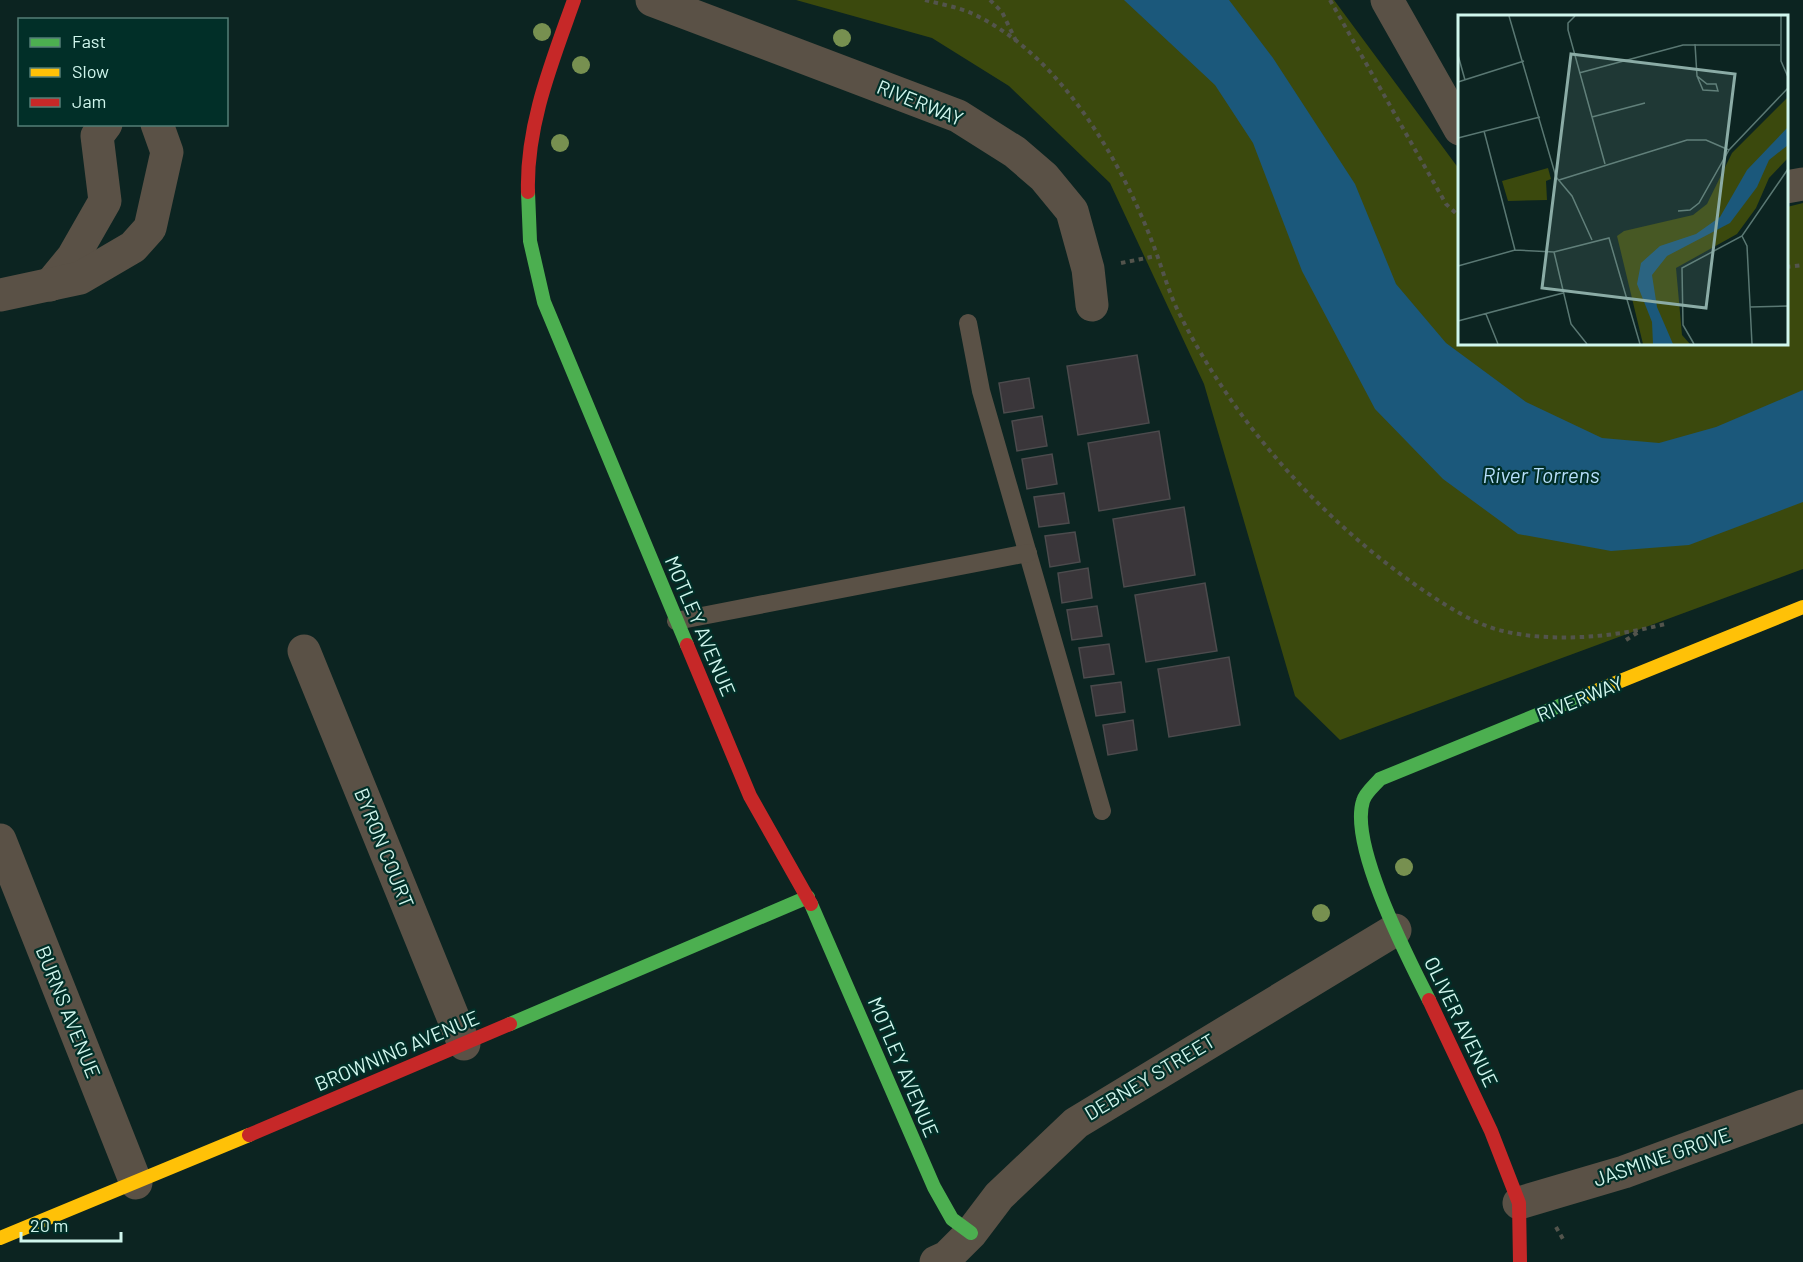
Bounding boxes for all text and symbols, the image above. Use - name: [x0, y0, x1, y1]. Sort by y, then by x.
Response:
- inset map: [1458, 15, 1788, 345]
- legend: [18, 18, 228, 126]
- text: Fast: [72, 30, 106, 52]
- text: Slow: [72, 60, 109, 82]
- street label: RIVERWAY: [874, 74, 967, 130]
- text: Jam: [72, 90, 106, 112]
- water label: River Torrens: [1483, 462, 1600, 487]
- street label: MOTLEY AVENUE: [661, 552, 741, 699]
- street label: RIVERWAY: [1533, 670, 1626, 726]
- street label: BYRON COURT: [350, 784, 420, 911]
- street label: BURNS AVENUE: [32, 942, 106, 1081]
- street label: OLIVER AVENUE: [1420, 952, 1504, 1091]
- street label: MOTLEY AVENUE: [864, 993, 944, 1140]
- street label: BROWNING AVENUE: [311, 1005, 482, 1096]
- street label: DEBNEY STREET: [1080, 1028, 1219, 1125]
- street label: JASMINE GROVE: [1590, 1121, 1734, 1191]
- scale bar: [21, 1205, 122, 1243]
- text: 20 m: [30, 1214, 68, 1236]

